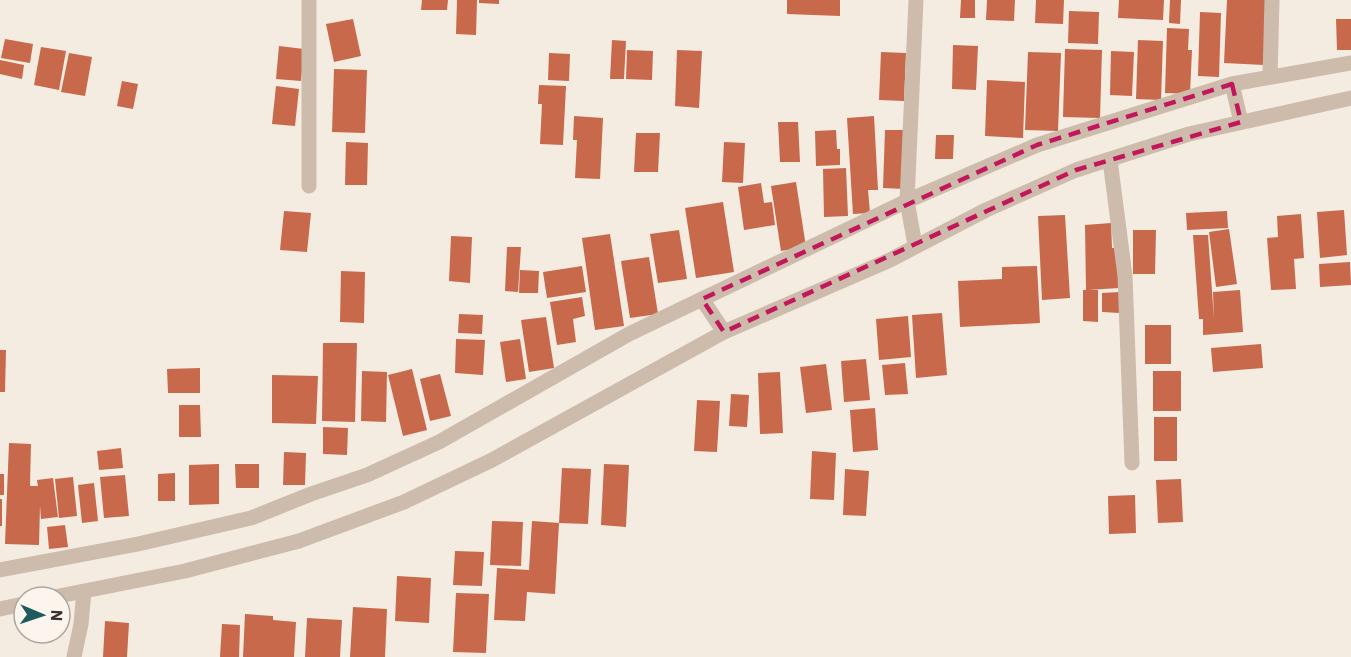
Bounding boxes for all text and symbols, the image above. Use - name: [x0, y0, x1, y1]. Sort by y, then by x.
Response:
- north arrow: [12, 585, 72, 645]
- text: N: [47, 609, 67, 622]

